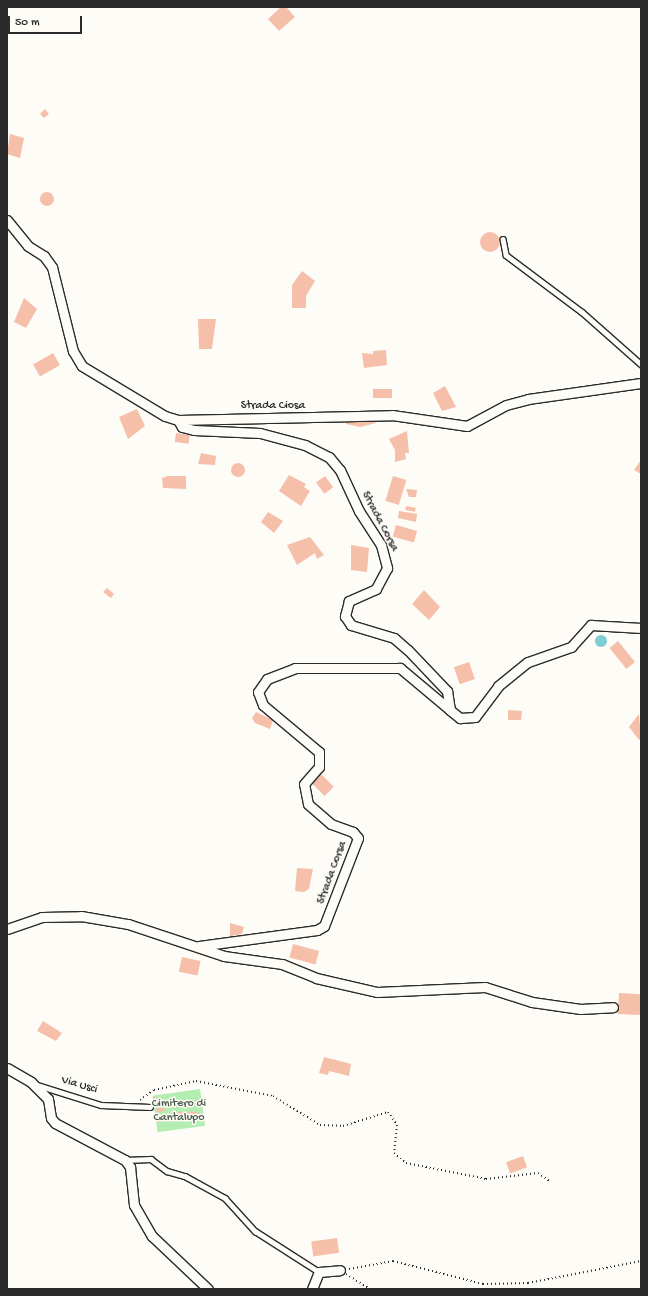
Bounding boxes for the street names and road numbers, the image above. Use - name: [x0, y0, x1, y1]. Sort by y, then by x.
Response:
- street label: Strada Ciosa: [241, 400, 305, 414]
- street label: Strada Corsa: [357, 489, 401, 555]
- street label: Strada Corsa: [315, 840, 351, 906]
- street label: Via Usci: [59, 1074, 99, 1098]

